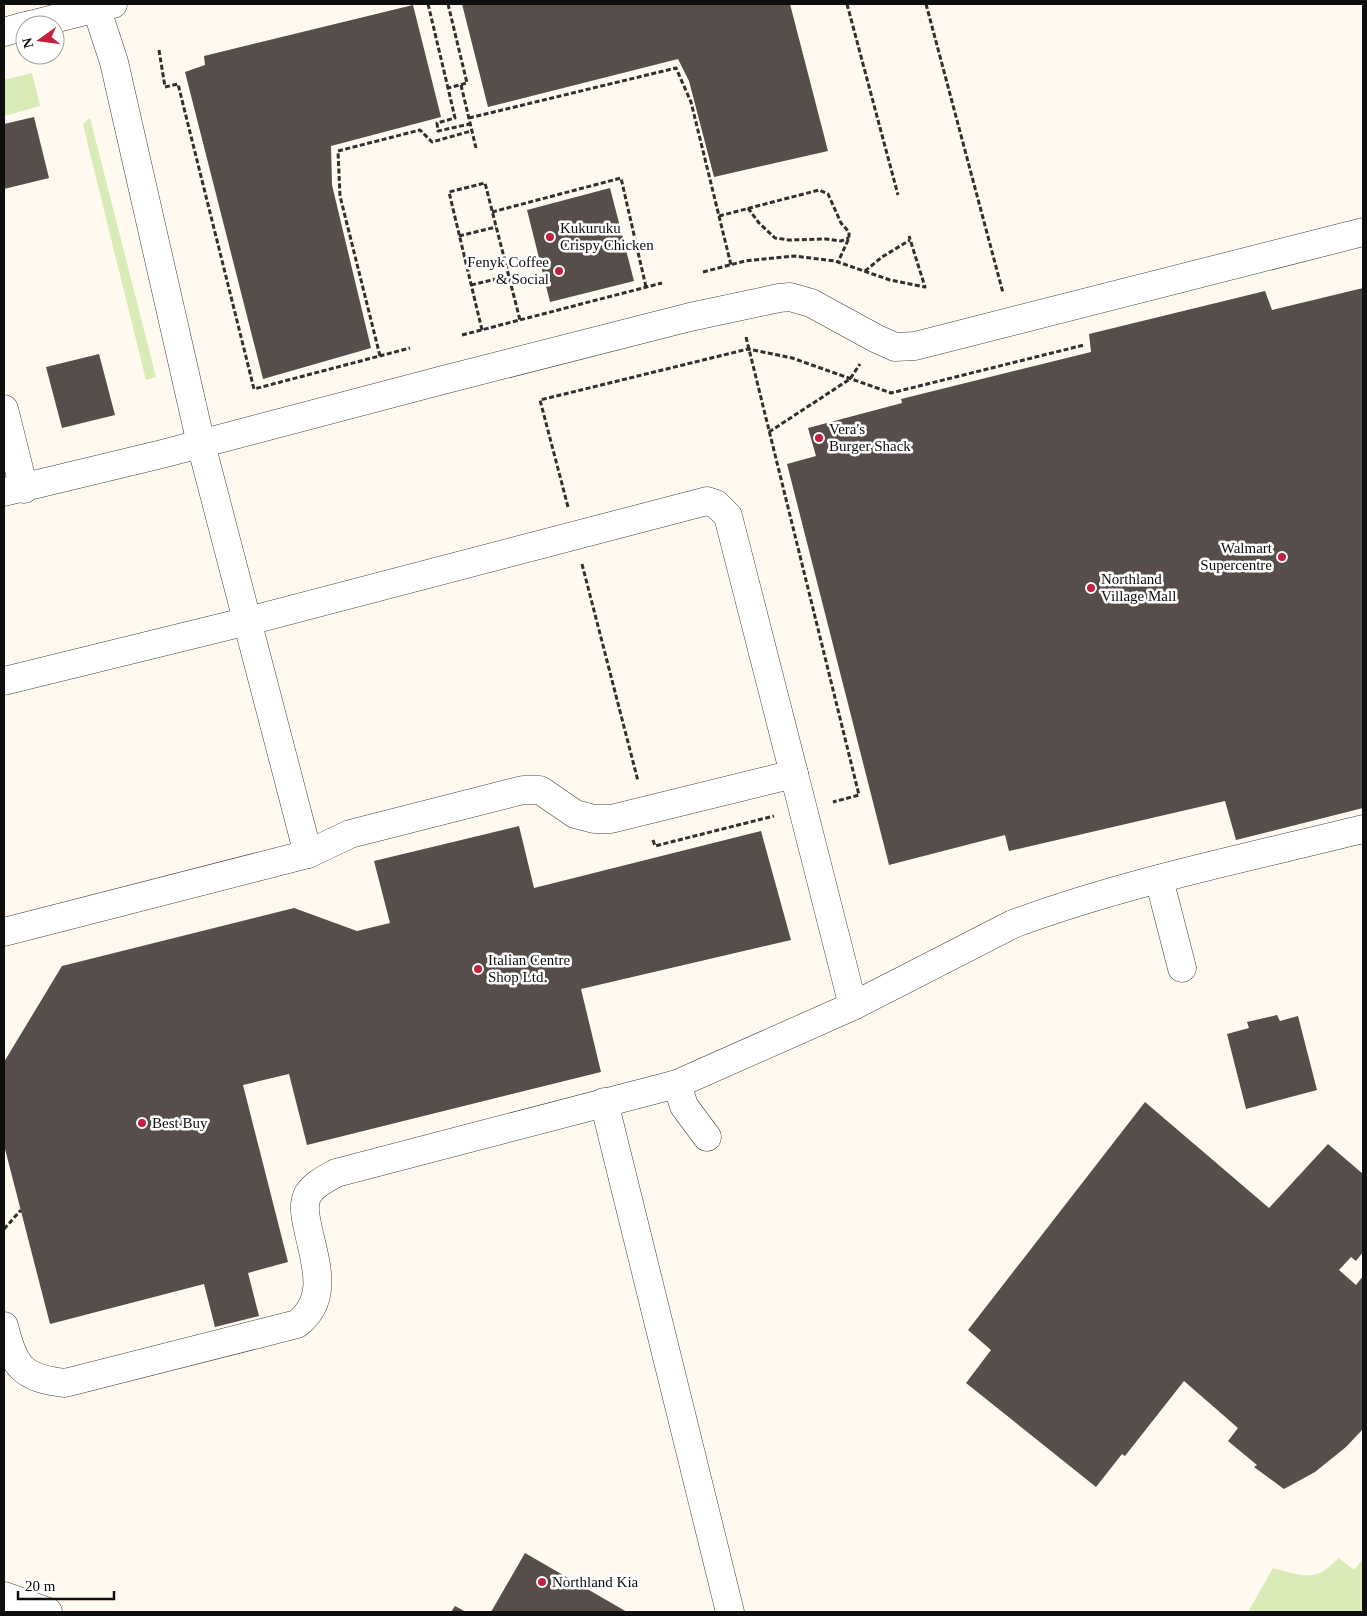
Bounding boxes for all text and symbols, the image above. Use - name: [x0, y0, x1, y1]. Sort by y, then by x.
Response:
- north arrow: [15, 15, 65, 65]
- text: N: [19, 36, 36, 50]
- place label: Kukuruku Crispy Chicken: [560, 220, 654, 253]
- marker: Kukuruku Crispy Chicken: [544, 231, 556, 243]
- place label: Fenyk Coffee & Social: [467, 254, 549, 287]
- marker: Fenyk Coffee & Social: [553, 265, 565, 277]
- place label: Vera's Burger Shack: [829, 421, 911, 454]
- marker: Vera's Burger Shack: [813, 432, 825, 444]
- place label: Walmart Supercentre: [1200, 540, 1273, 573]
- marker: Walmart Supercentre: [1276, 551, 1288, 563]
- place label: Northland Village Mall: [1101, 571, 1176, 604]
- marker: Northland Village Mall: [1085, 582, 1097, 594]
- place label: Italian Centre Shop Ltd.: [488, 952, 570, 985]
- marker: Italian Centre Shop Ltd.: [472, 963, 484, 975]
- place label: Best Buy: [152, 1115, 208, 1131]
- marker: Best Buy: [136, 1117, 148, 1129]
- scale bar: [18, 1568, 114, 1600]
- place label: Northland Kia: [552, 1574, 639, 1590]
- marker: Northland Kia: [536, 1576, 548, 1588]
- text: 20 m: [25, 1578, 56, 1594]

